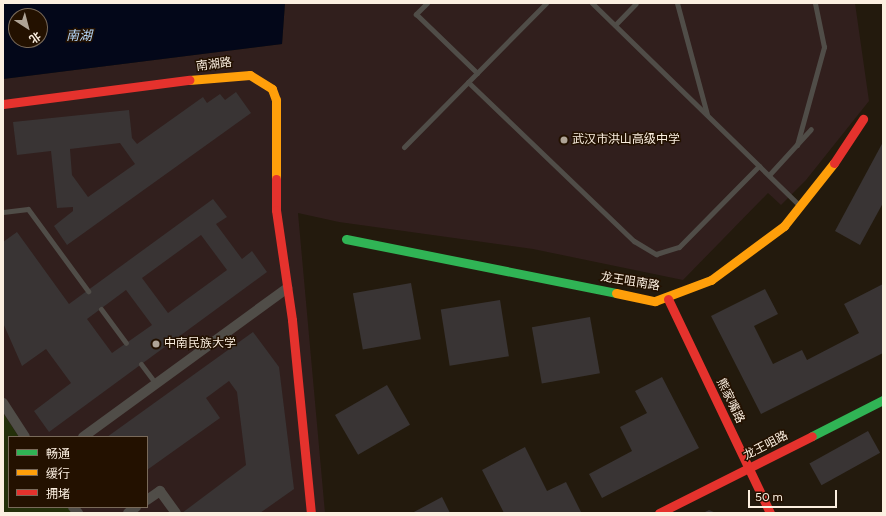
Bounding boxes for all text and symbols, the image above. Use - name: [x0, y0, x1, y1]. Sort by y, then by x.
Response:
- north arrow: [8, 8, 48, 48]
- water label: 南湖: [66, 28, 92, 44]
- text: 北: [26, 29, 43, 46]
- street label: 南湖路: [195, 56, 233, 74]
- place label: 武汉市洪山高级中学: [572, 133, 680, 147]
- marker: 武汉市洪山高级中学: [559, 135, 569, 145]
- street label: 龙王咀南路: [599, 270, 661, 294]
- place label: 中南民族大学: [164, 337, 236, 351]
- marker: 中南民族大学: [151, 339, 161, 349]
- street label: 熊家嘴路: [713, 376, 747, 426]
- street label: 龙王咀路: [741, 429, 791, 463]
- legend: [8, 436, 148, 508]
- text: 畅通: [46, 447, 70, 461]
- text: 缓行: [46, 467, 70, 481]
- scale bar: [750, 482, 839, 508]
- text: 拥堵: [46, 487, 70, 501]
- text: 50 m: [755, 490, 783, 504]

